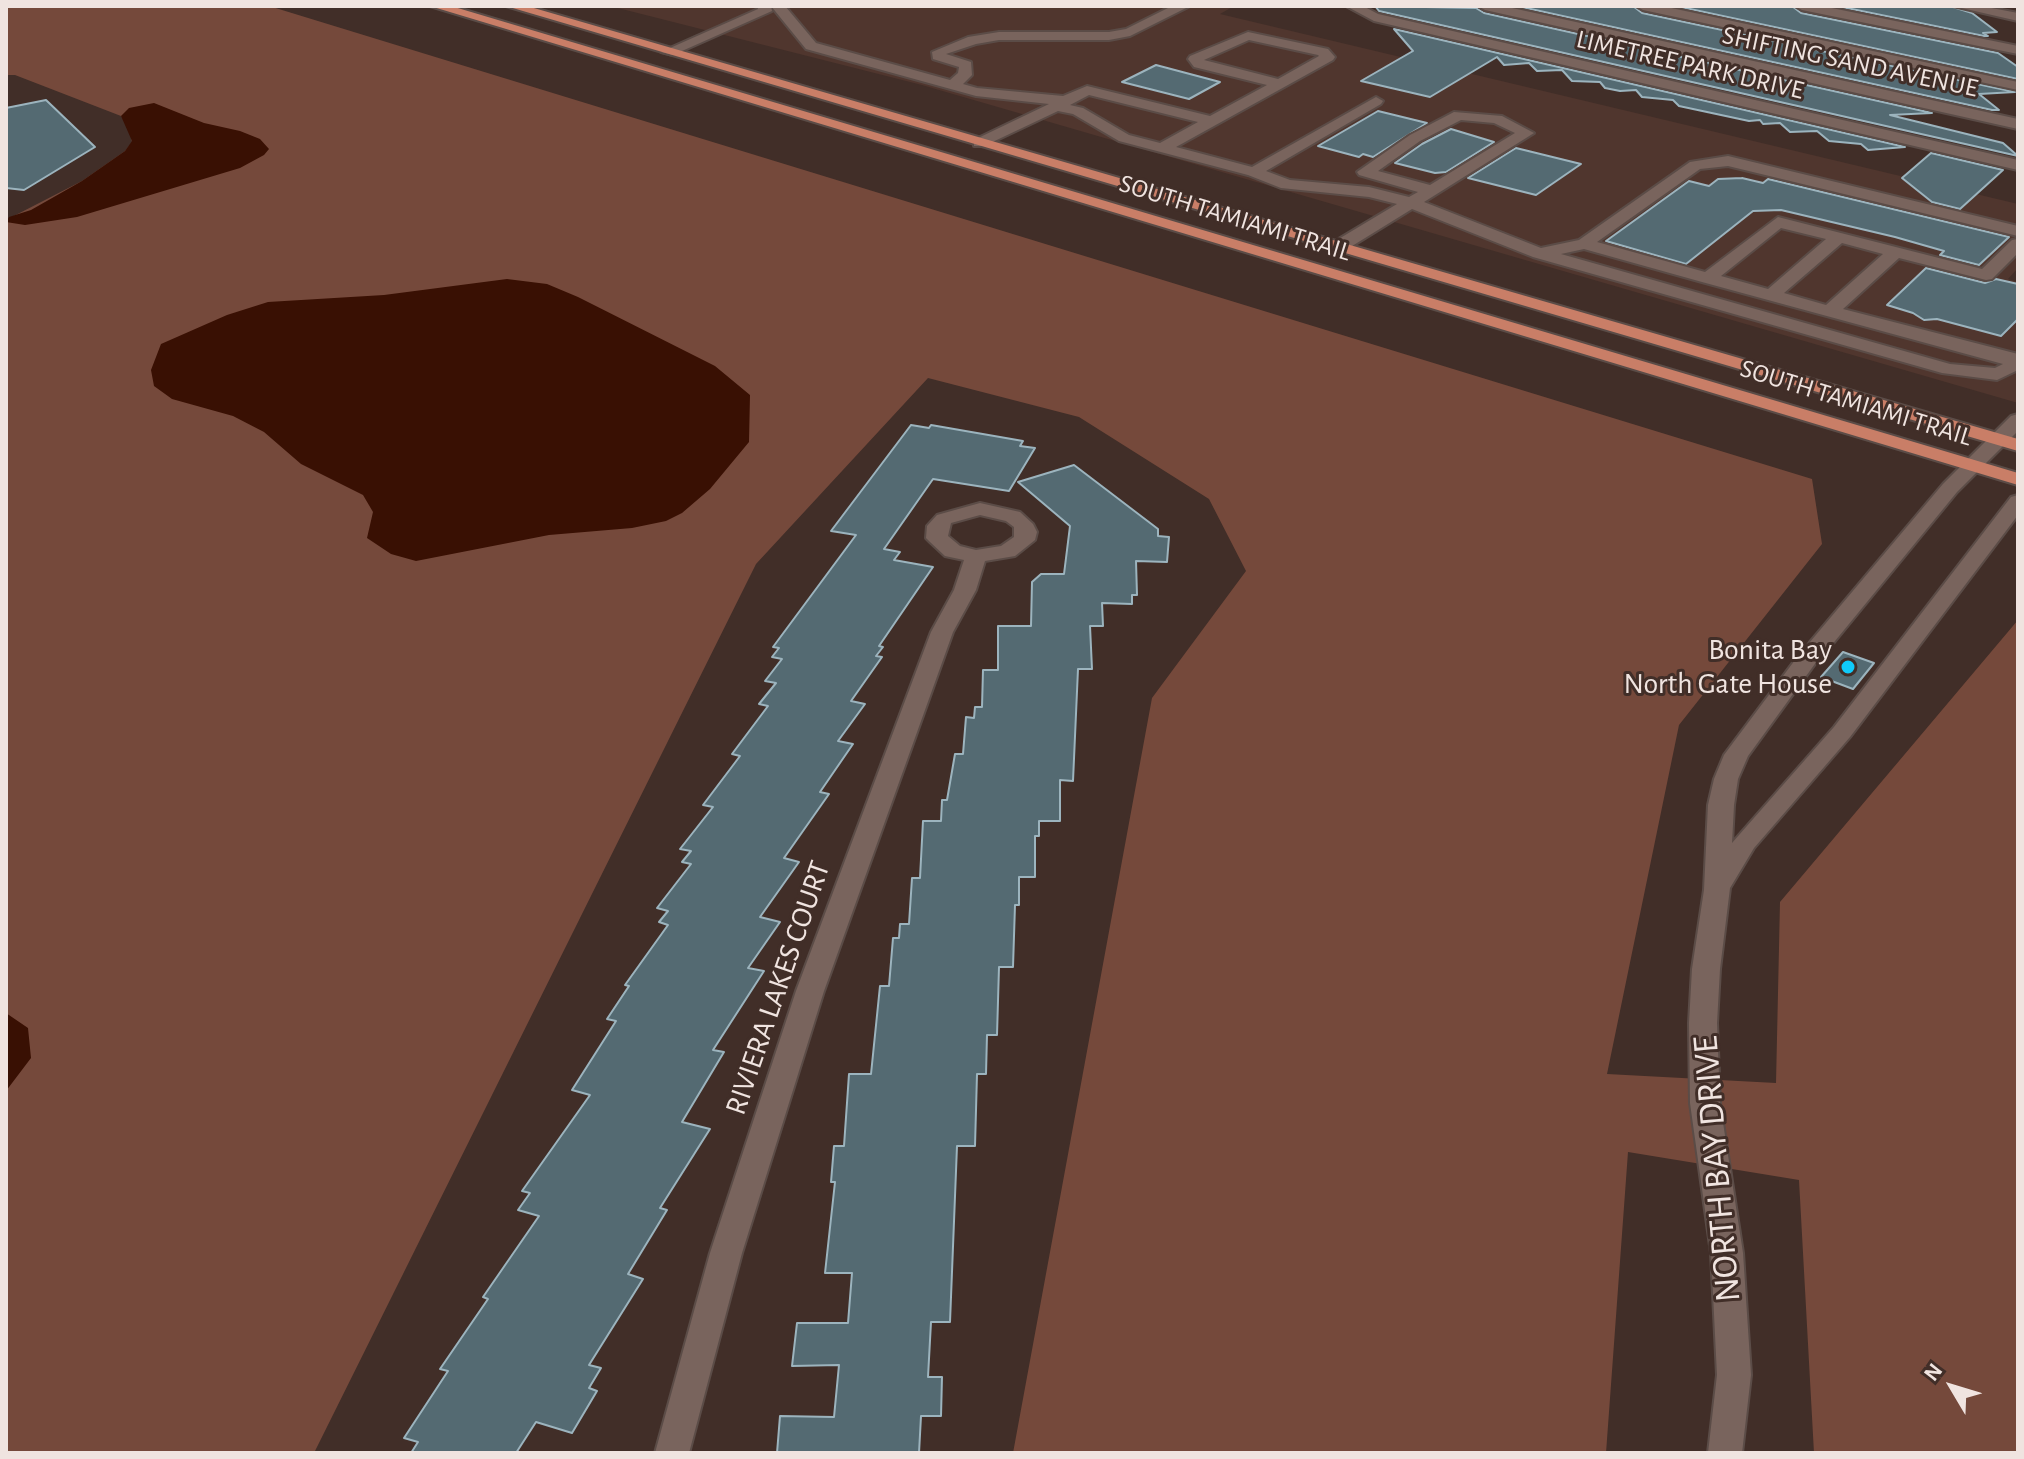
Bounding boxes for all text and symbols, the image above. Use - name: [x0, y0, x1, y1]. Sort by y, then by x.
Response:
- street label: SHIFTING SAND AVENUE: [1719, 20, 1981, 104]
- street label: LIMETREE PARK DRIVE: [1573, 24, 1807, 106]
- street label: SOUTH TAMIAMI TRAIL: [1115, 168, 1355, 268]
- street label: SOUTH TAMIAMI TRAIL: [1736, 353, 1976, 453]
- place label: Bonita Bay North Gate House: [1624, 632, 1832, 702]
- marker: Bonita Bay North Gate House: [1839, 658, 1857, 676]
- street label: RIVIERA LAKES COURT: [718, 856, 838, 1120]
- street label: NORTH BAY DRIVE: [1684, 1034, 1750, 1304]
- north arrow: [1912, 1347, 1992, 1427]
- text: N: [1920, 1359, 1946, 1385]

